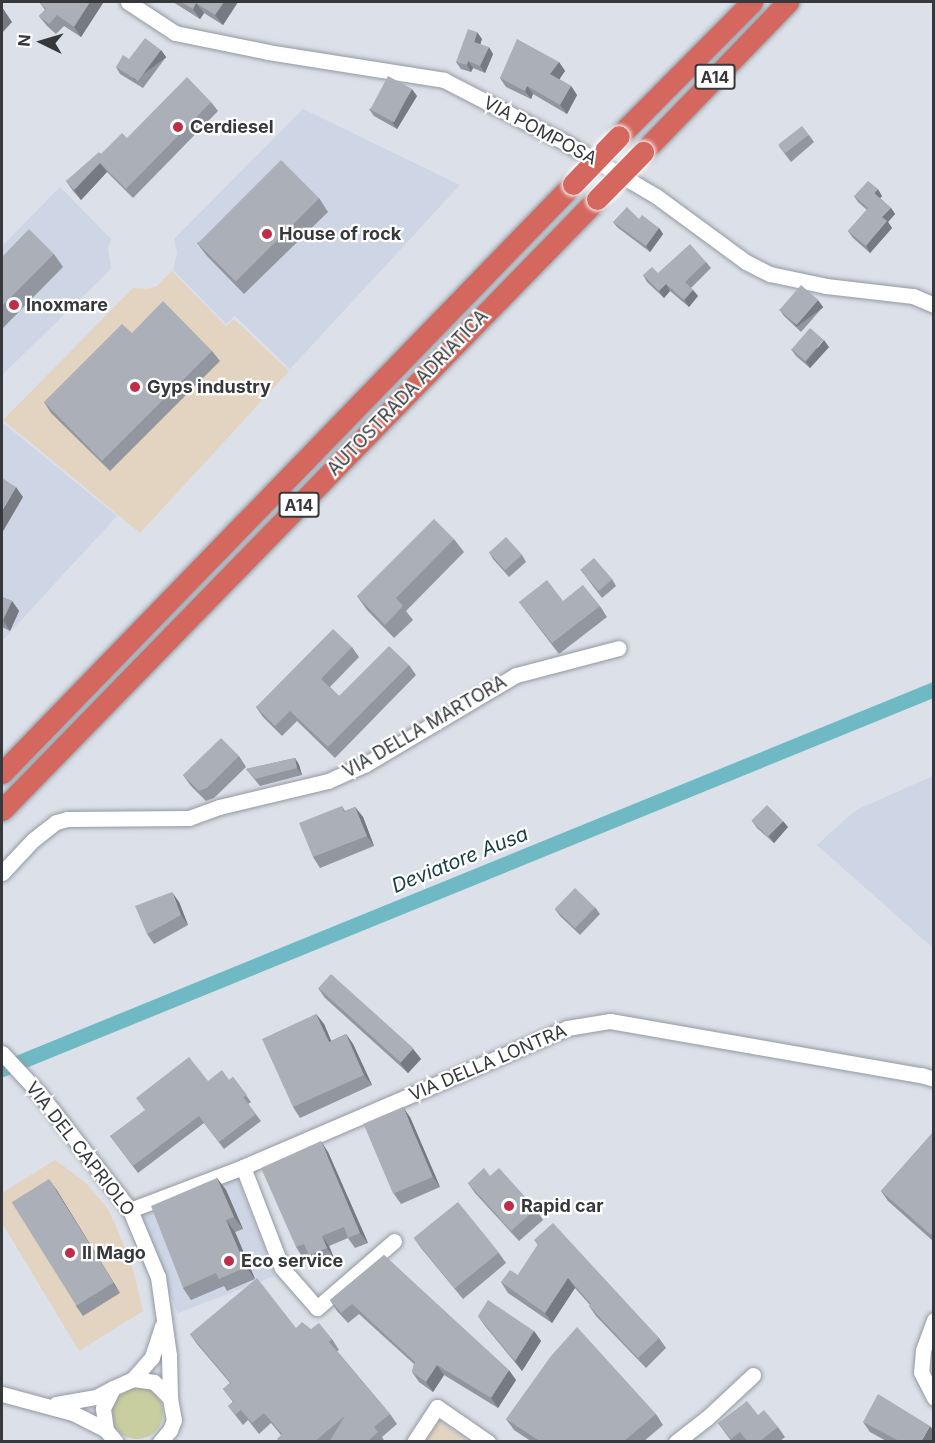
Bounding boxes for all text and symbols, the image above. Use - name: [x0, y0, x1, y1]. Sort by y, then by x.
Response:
- north arrow: [12, 12, 72, 72]
- text: N: [14, 33, 35, 47]
- road number: A14: [694, 64, 736, 90]
- street label: VIA POMPOSA: [480, 92, 600, 170]
- place label: Cerdiesel: [190, 116, 274, 138]
- marker: Cerdiesel: [171, 120, 185, 134]
- place label: House of rock: [279, 223, 401, 245]
- marker: House of rock: [260, 227, 274, 241]
- place label: Inoxmare: [26, 294, 108, 316]
- marker: Inoxmare: [7, 298, 21, 312]
- street label: AUTOSTRADA ADRIATICA: [323, 306, 493, 480]
- place label: Gyps industry: [147, 376, 271, 398]
- marker: Gyps industry: [128, 380, 142, 394]
- road number: A14: [278, 492, 320, 518]
- street label: VIA DELLA MARTORA: [339, 671, 511, 783]
- water label: Deviatore Ausa: [388, 822, 532, 898]
- street label: VIA DELLA LONTRA: [406, 1020, 570, 1106]
- street label: VIA DEL CAPRIOLO: [21, 1078, 139, 1220]
- place label: Rapid car: [521, 1195, 604, 1217]
- marker: Rapid car: [502, 1199, 516, 1213]
- place label: Il Mago: [82, 1242, 146, 1264]
- marker: Il Mago: [63, 1246, 77, 1260]
- place label: Eco service: [241, 1250, 343, 1272]
- marker: Eco service: [222, 1254, 236, 1268]

